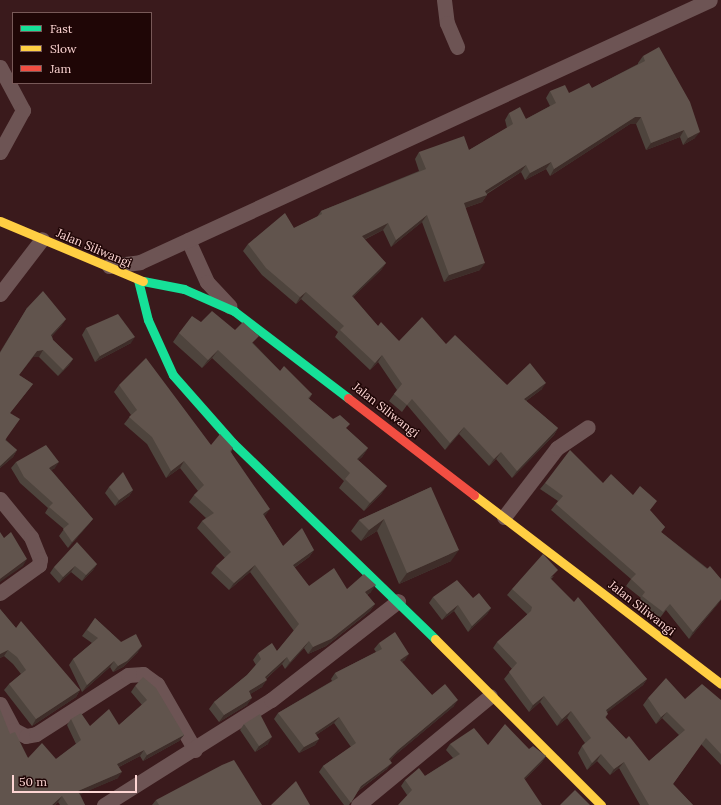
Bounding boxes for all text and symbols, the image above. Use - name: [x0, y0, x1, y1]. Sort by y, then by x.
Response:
- legend: [12, 12, 152, 84]
- text: Fast: [50, 21, 73, 36]
- text: Slow: [50, 41, 77, 56]
- text: Jam: [50, 61, 71, 76]
- street label: Jalan Siliwangi: [54, 226, 134, 270]
- street label: Jalan Siliwangi: [350, 380, 422, 440]
- street label: Jalan Siliwangi: [606, 578, 678, 638]
- scale bar: [14, 767, 139, 793]
- text: 50 m: [19, 774, 47, 789]

